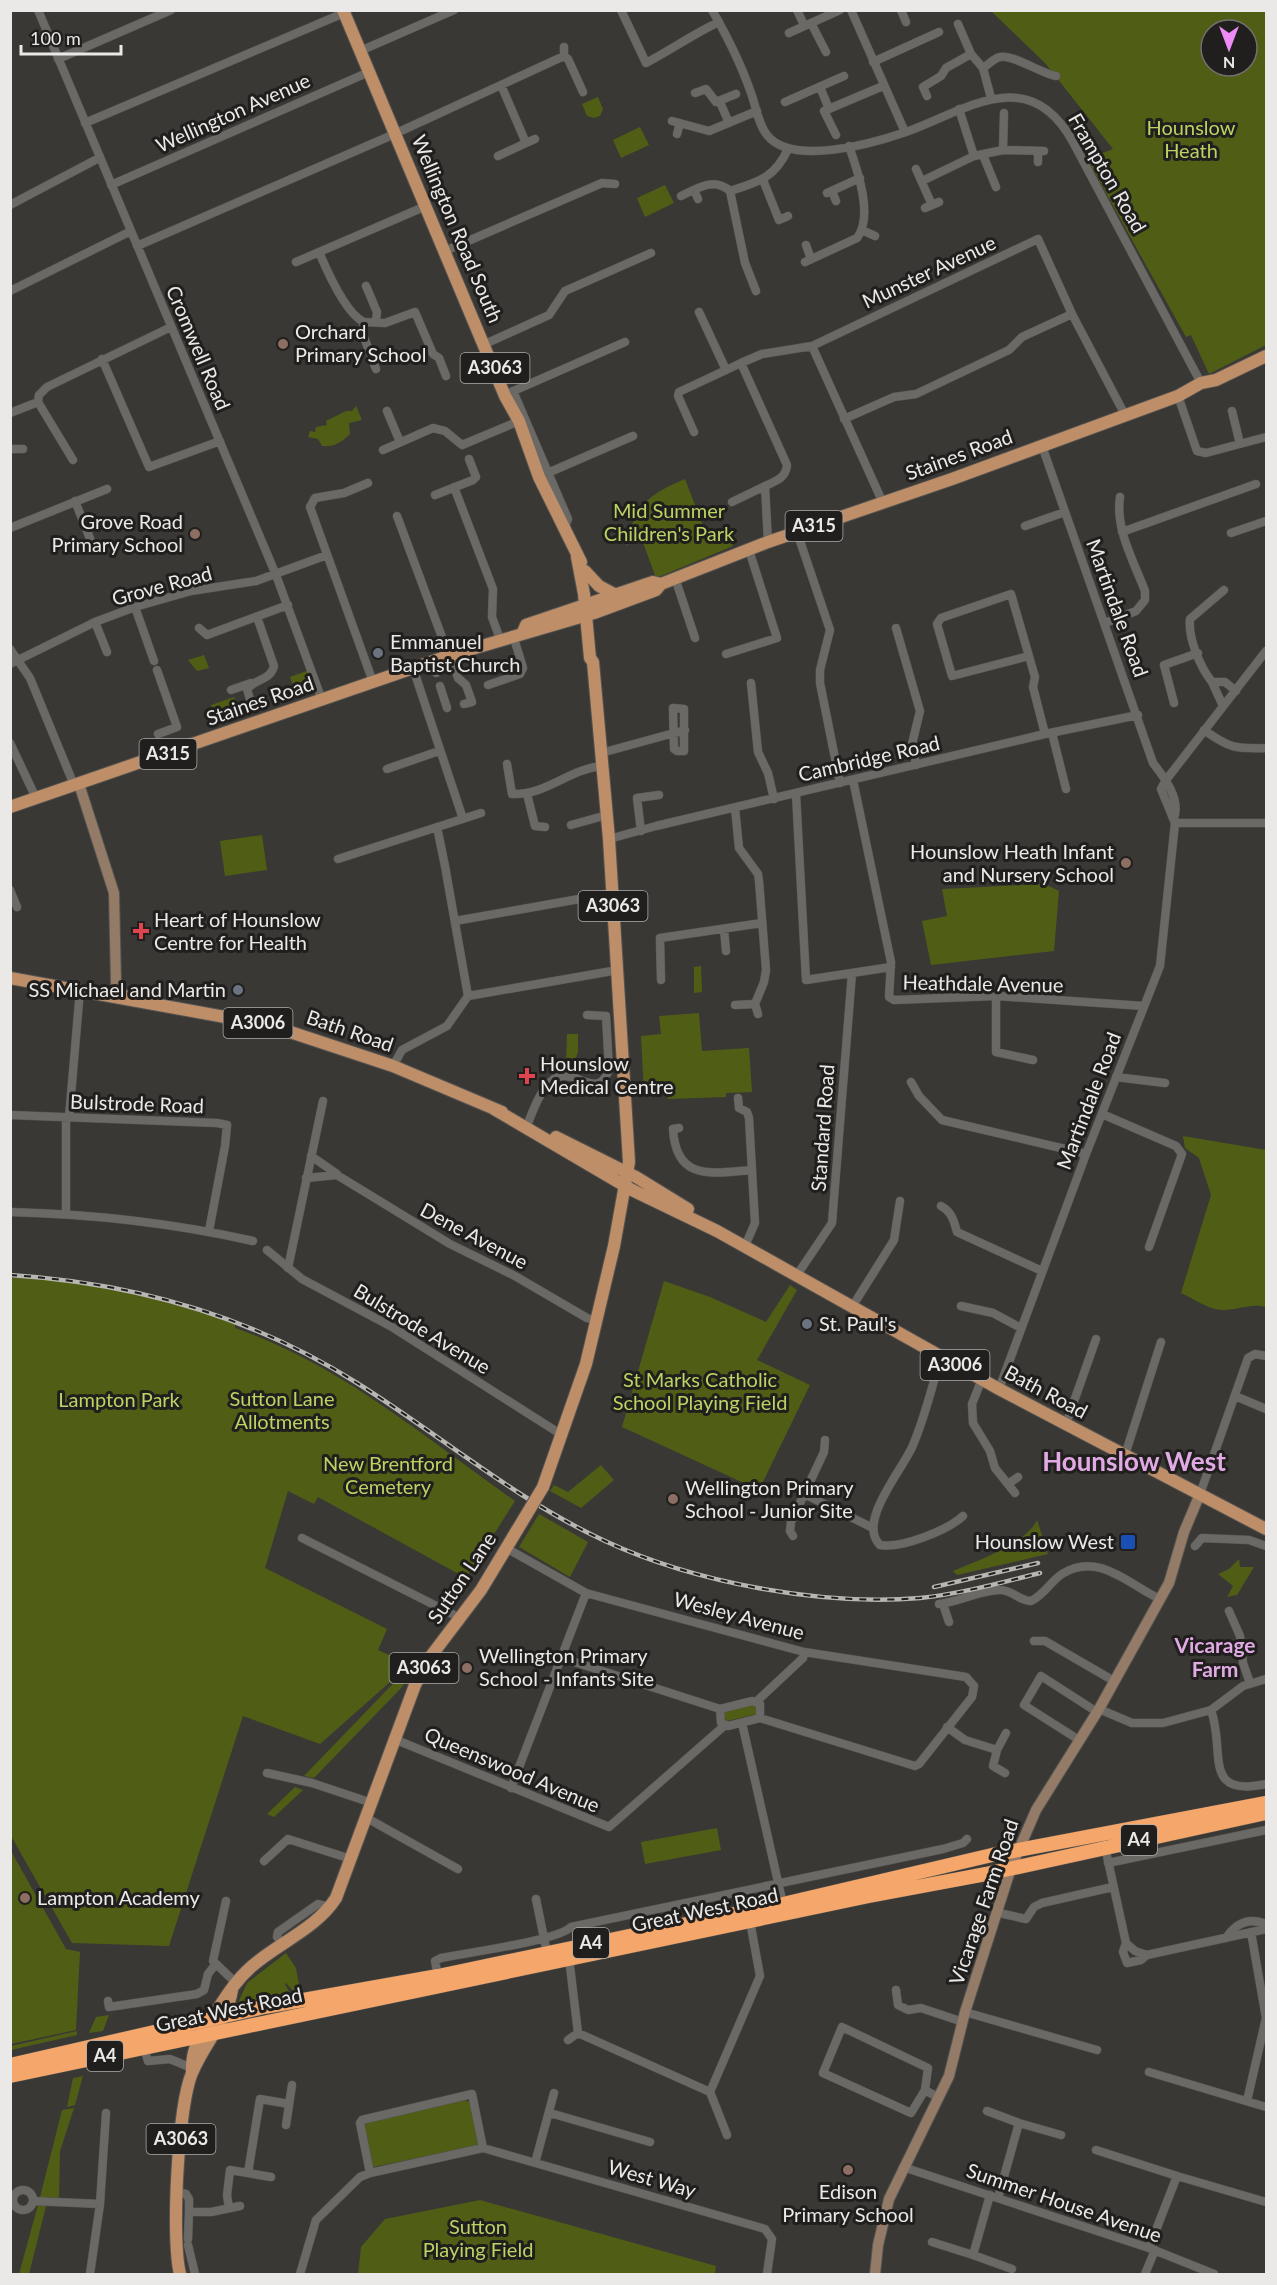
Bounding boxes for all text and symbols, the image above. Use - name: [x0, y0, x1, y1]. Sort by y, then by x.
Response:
- scale bar: [21, 18, 122, 56]
- north arrow: [1199, 18, 1259, 78]
- text: 100 m: [30, 27, 81, 49]
- text: N: [1223, 54, 1235, 73]
- street label: Wellington Avenue: [152, 67, 313, 157]
- street label: Frampton Road: [1064, 108, 1152, 237]
- park label: Hounslow Heath: [1147, 115, 1236, 162]
- street label: Wellington Road South: [407, 131, 508, 326]
- street label: Munster Avenue: [858, 230, 999, 313]
- street label: Cromwell Road: [162, 282, 236, 413]
- place label: Orchard Primary School: [295, 319, 426, 366]
- marker: Orchard Primary School: [276, 337, 290, 351]
- road number: A3063: [460, 353, 530, 383]
- street label: Staines Road: [902, 424, 1015, 485]
- park label: Mid Summer Children's Park: [604, 498, 735, 545]
- place label: Grove Road Primary School: [52, 509, 183, 556]
- road number: A315: [786, 511, 842, 541]
- marker: Grove Road Primary School: [188, 527, 202, 541]
- street label: Martindale Road: [1082, 535, 1154, 680]
- street label: Grove Road: [109, 560, 214, 610]
- place label: Emmanuel Baptist Church: [390, 629, 520, 676]
- marker: Emmanuel Baptist Church: [371, 646, 385, 660]
- street label: Staines Road: [203, 670, 317, 730]
- street label: Cambridge Road: [796, 730, 942, 786]
- road number: A315: [140, 739, 196, 769]
- place label: Hounslow Heath Infant and Nursery School: [910, 839, 1114, 886]
- marker: Hounslow Heath Infant and Nursery School: [1119, 856, 1133, 870]
- road number: A3063: [578, 891, 648, 921]
- place label: Heart of Hounslow Centre for Health: [154, 907, 321, 954]
- marker: Heart of Hounslow Centre for Health: [132, 922, 150, 940]
- street label: Heathdale Avenue: [902, 970, 1064, 996]
- place label: SS Michael and Martin: [29, 977, 226, 1001]
- marker: SS Michael and Martin: [231, 983, 245, 997]
- street label: Bath Road: [304, 1004, 397, 1056]
- road number: A3006: [224, 1008, 292, 1038]
- street label: Martindale Road: [1051, 1029, 1125, 1173]
- place label: Hounslow Medical Centre: [540, 1051, 674, 1098]
- street label: Standard Road: [806, 1064, 838, 1192]
- marker: Hounslow Medical Centre: [518, 1067, 536, 1085]
- street label: Bulstrode Road: [70, 1089, 204, 1117]
- street label: Dene Avenue: [417, 1197, 532, 1273]
- street label: Bulstrode Avenue: [350, 1278, 495, 1378]
- place label: St. Paul's: [819, 1311, 896, 1335]
- marker: St. Paul's: [800, 1317, 814, 1331]
- road number: A3006: [920, 1350, 990, 1380]
- street label: Bath Road: [1001, 1359, 1092, 1423]
- park label: St Marks Catholic School Playing Field: [613, 1367, 787, 1414]
- park label: Sutton Lane Allotments: [230, 1386, 334, 1433]
- park label: Lampton Park: [58, 1387, 181, 1411]
- district label: Hounslow West: [1042, 1445, 1226, 1477]
- park label: New Brentford Cemetery: [323, 1451, 453, 1498]
- place label: Wellington Primary School - Junior Site: [685, 1475, 854, 1522]
- marker: Wellington Primary School - Junior Site: [666, 1492, 680, 1506]
- street label: Sutton Lane: [422, 1527, 500, 1628]
- place label: Hounslow West: [975, 1529, 1114, 1553]
- marker: Hounslow West: [1119, 1533, 1137, 1551]
- street label: Wesley Avenue: [671, 1586, 807, 1644]
- district label: Vicarage Farm: [1173, 1632, 1256, 1681]
- place label: Wellington Primary School - Infants Site: [479, 1643, 654, 1690]
- road number: A3063: [390, 1653, 458, 1683]
- marker: Wellington Primary School - Infants Site: [460, 1661, 474, 1675]
- street label: Queenswood Avenue: [421, 1721, 604, 1817]
- street label: Vicarage Farm Road: [943, 1816, 1023, 1988]
- road number: A4: [1121, 1825, 1157, 1855]
- street label: Great West Road: [629, 1882, 780, 1936]
- place label: Lampton Academy: [37, 1885, 201, 1909]
- marker: Lampton Academy: [18, 1891, 32, 1905]
- road number: A4: [573, 1928, 609, 1958]
- street label: Great West Road: [153, 1982, 304, 2036]
- road number: A4: [87, 2041, 123, 2071]
- road number: A3063: [146, 2124, 216, 2154]
- street label: West Way: [606, 2154, 700, 2202]
- street label: Summer House Avenue: [964, 2157, 1165, 2247]
- marker: Edison Primary School: [841, 2163, 855, 2177]
- place label: Edison Primary School: [782, 2179, 914, 2226]
- park label: Sutton Playing Field: [423, 2214, 533, 2261]

